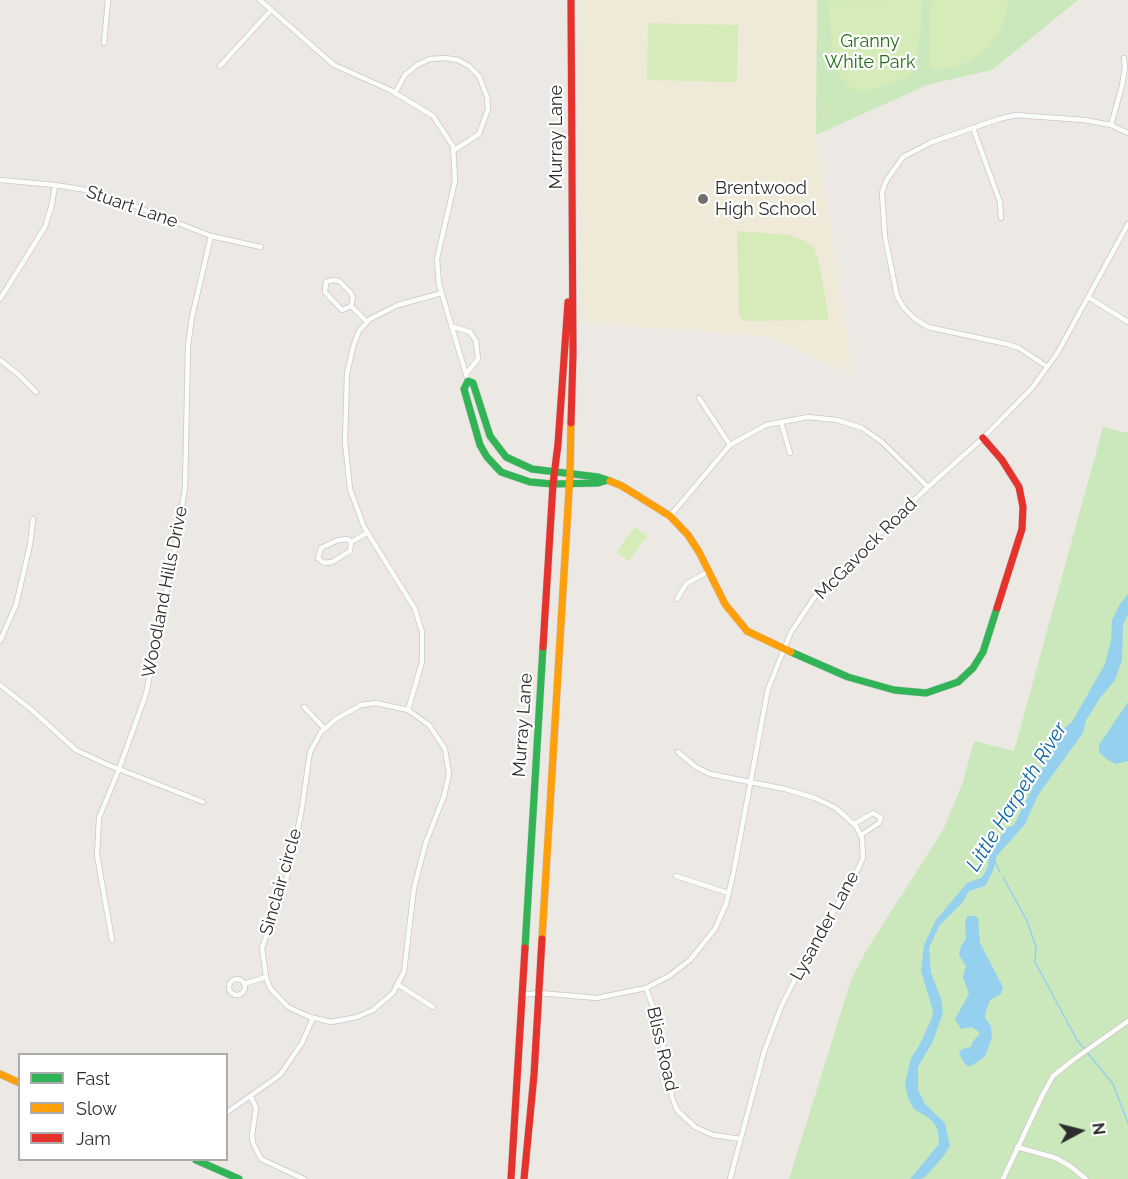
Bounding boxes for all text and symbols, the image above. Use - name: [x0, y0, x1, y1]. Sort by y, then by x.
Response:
- park label: Granny White Park: [824, 31, 916, 74]
- street label: Murray Lane: [546, 85, 568, 189]
- place label: Brentwood High School: [715, 178, 816, 220]
- street label: Stuart Lane: [83, 181, 181, 233]
- marker: Brentwood High School: [696, 192, 710, 206]
- street label: McGavock Road: [811, 494, 921, 604]
- street label: Woodland Hills Drive: [138, 504, 192, 680]
- street label: Murray Lane: [509, 672, 537, 778]
- water label: Little Harpeth River: [962, 718, 1072, 876]
- street label: Sinclair circle: [255, 826, 307, 938]
- street label: Lysander Lane: [786, 868, 864, 984]
- street label: Bliss Road: [642, 1005, 682, 1093]
- legend: [18, 1053, 228, 1161]
- text: Fast: [76, 1068, 110, 1089]
- text: Slow: [76, 1098, 117, 1119]
- north arrow: [1050, 1101, 1110, 1161]
- text: N: [1088, 1122, 1109, 1136]
- text: Jam: [76, 1128, 111, 1149]

